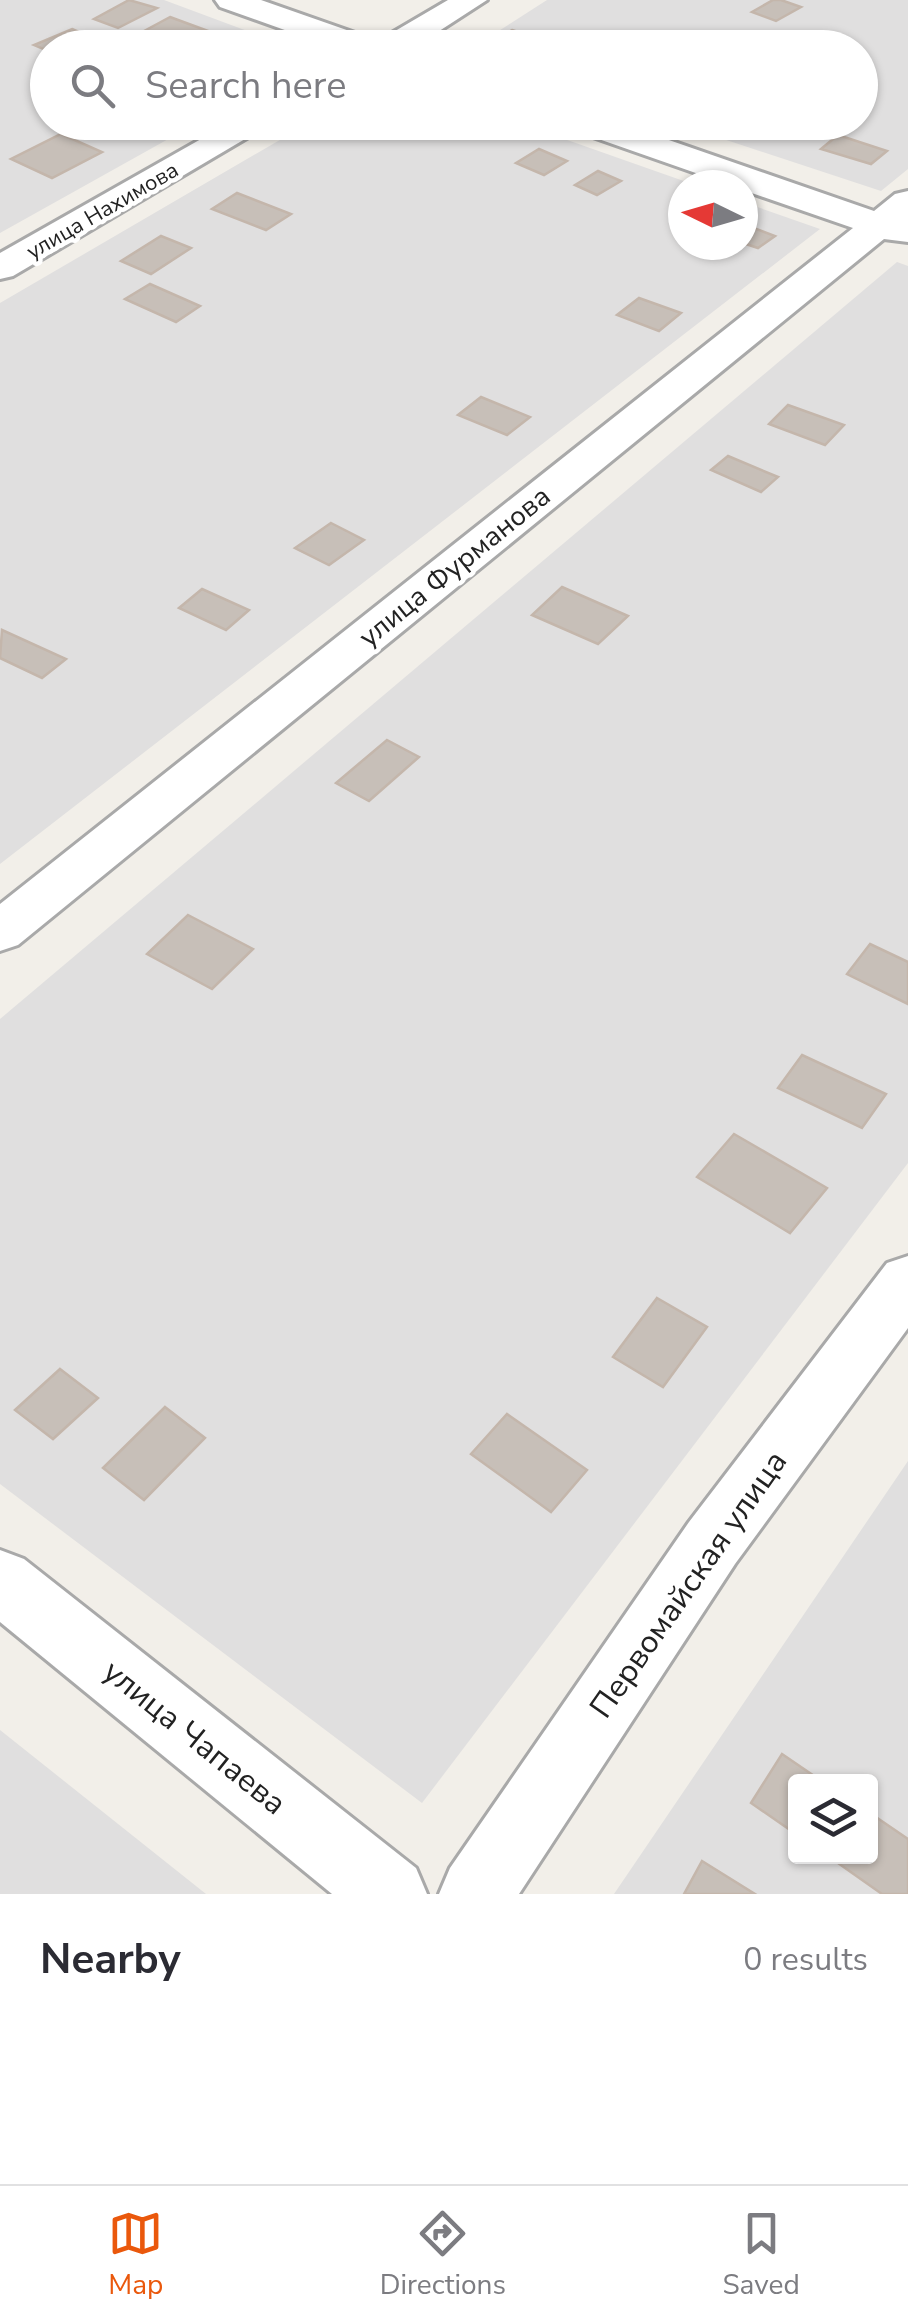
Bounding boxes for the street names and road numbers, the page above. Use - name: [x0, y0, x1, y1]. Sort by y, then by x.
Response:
- street label: улица Нахимова: [21, 155, 184, 267]
- street label: улица Фурманова: [351, 478, 558, 656]
- street label: Первомайская улица: [580, 1442, 797, 1726]
- street label: улица Чапаева: [94, 1650, 295, 1825]

